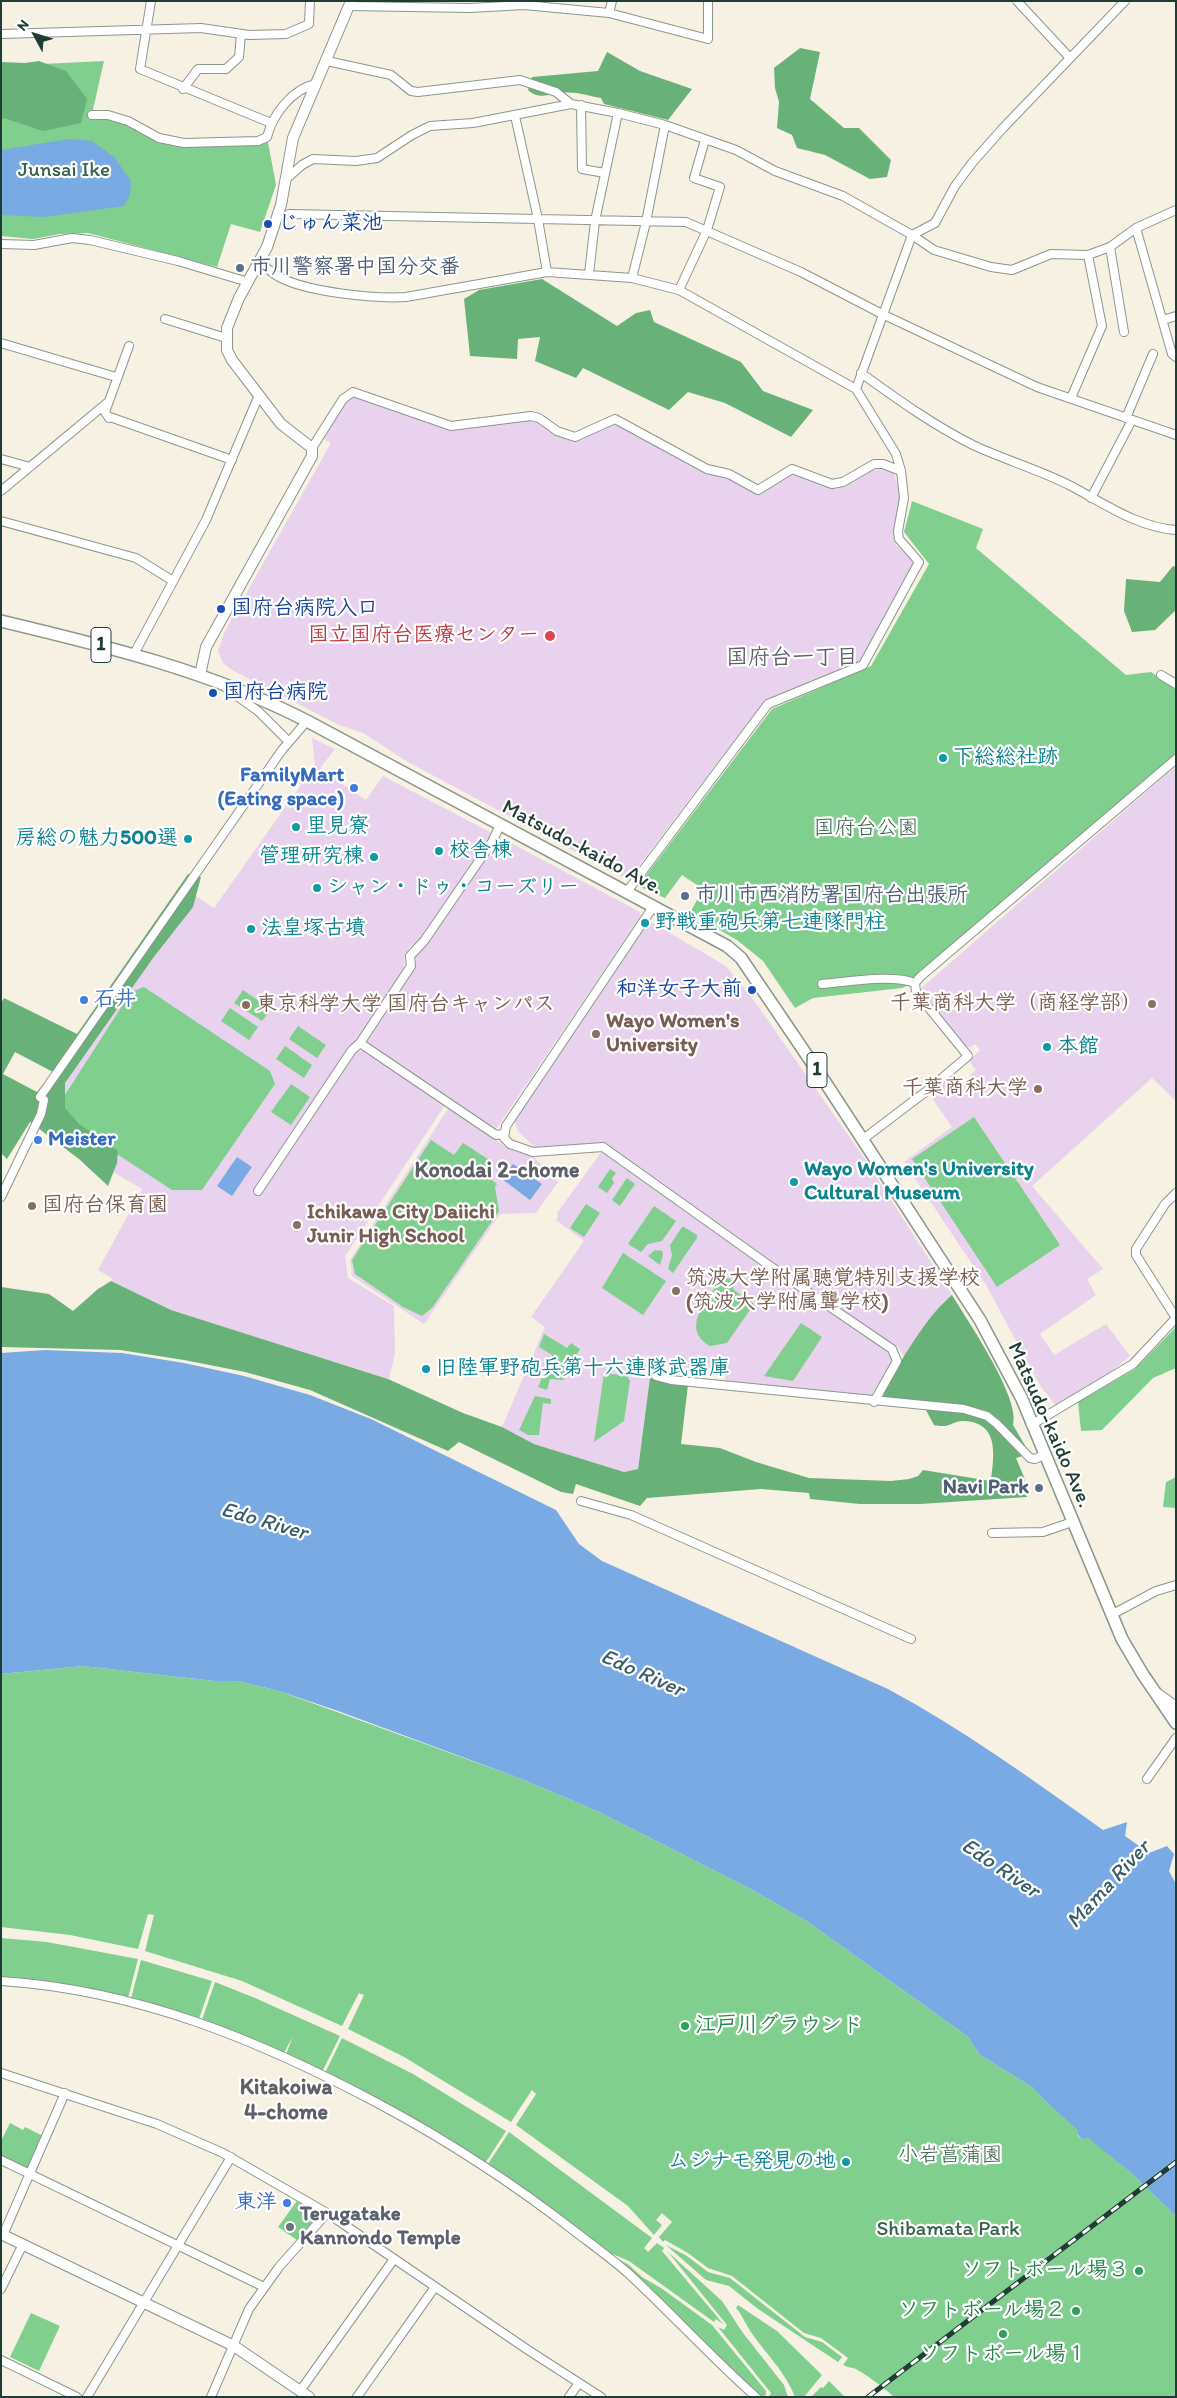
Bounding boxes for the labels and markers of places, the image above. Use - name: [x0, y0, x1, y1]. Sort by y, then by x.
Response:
- place label: じゅん菜池: [278, 211, 383, 237]
- marker: じゅん菜池: [262, 218, 274, 230]
- place label: 市川警察署中国分交番: [250, 255, 460, 281]
- marker: 市川警察署中国分交番: [234, 262, 246, 274]
- place label: 国府台病院入口: [231, 596, 378, 622]
- marker: 国府台病院入口: [215, 603, 227, 615]
- place label: 国立国府台医療センター: [308, 623, 539, 649]
- marker: 国立国府台医療センター: [543, 629, 557, 643]
- place label: 国府台病院: [223, 680, 328, 706]
- marker: 国府台病院: [207, 687, 219, 699]
- place label: 下総総社跡: [953, 745, 1058, 771]
- marker: 下総総社跡: [937, 752, 949, 764]
- place label: FamilyMart (Eating space): [217, 763, 344, 813]
- marker: FamilyMart (Eating space): [348, 782, 360, 794]
- place label: 里見寮: [306, 814, 369, 840]
- marker: 里見寮: [290, 821, 302, 833]
- place label: 房総の魅力500選: [15, 826, 178, 852]
- marker: 房総の魅力500選: [182, 833, 194, 845]
- place label: 校舎棟: [449, 838, 512, 864]
- place label: 管理研究棟: [259, 844, 364, 870]
- marker: 校舎棟: [433, 845, 445, 857]
- marker: 管理研究棟: [368, 851, 380, 863]
- place label: シャン・ドゥ・コーズリー: [327, 875, 579, 901]
- marker: シャン・ドゥ・コーズリー: [311, 882, 323, 894]
- place label: 市川市西消防署国府台出張所: [695, 883, 968, 909]
- marker: 市川市西消防署国府台出張所: [679, 890, 691, 902]
- place label: 野戦重砲兵第七連隊門柱: [655, 910, 886, 936]
- place label: 法皇塚古墳: [261, 916, 366, 942]
- marker: 野戦重砲兵第七連隊門柱: [639, 917, 651, 929]
- marker: 法皇塚古墳: [245, 923, 257, 935]
- place label: 和洋女子大前: [616, 977, 742, 1003]
- marker: 和洋女子大前: [746, 984, 758, 996]
- place label: 石井: [94, 987, 136, 1013]
- place label: 千葉商科大学（商経学部）: [890, 991, 1142, 1017]
- place label: 東京科学大学 国府台キャンパス: [256, 992, 555, 1018]
- marker: 石井: [78, 994, 90, 1006]
- marker: 千葉商科大学（商経学部）: [1146, 998, 1158, 1010]
- marker: 東京科学大学 国府台キャンパス: [240, 999, 252, 1011]
- place label: Wayo Women's University: [606, 1009, 739, 1059]
- marker: Wayo Women's University: [590, 1028, 602, 1040]
- place label: 本館: [1057, 1034, 1099, 1060]
- marker: 本館: [1041, 1041, 1053, 1053]
- place label: 千葉商科大学: [902, 1076, 1028, 1102]
- marker: 千葉商科大学: [1032, 1083, 1044, 1095]
- place label: Meister: [48, 1127, 116, 1153]
- marker: Meister: [32, 1134, 44, 1146]
- place label: Wayo Women's University Cultural Museum: [804, 1157, 1034, 1207]
- marker: Wayo Women's University Cultural Museum: [788, 1176, 800, 1188]
- place label: 国府台保育園: [42, 1193, 168, 1219]
- marker: 国府台保育園: [26, 1200, 38, 1212]
- place label: Ichikawa City Daiichi Junir High School: [307, 1200, 495, 1250]
- marker: Ichikawa City Daiichi Junir High School: [291, 1219, 303, 1231]
- place label: 筑波大学附属聴覚特別支援学校 (筑波大学附属聾学校): [686, 1266, 980, 1316]
- marker: 筑波大学附属聴覚特別支援学校 (筑波大学附属聾学校): [670, 1285, 682, 1297]
- place label: 旧陸軍野砲兵第十六連隊武器庫: [436, 1356, 730, 1382]
- marker: 旧陸軍野砲兵第十六連隊武器庫: [420, 1363, 432, 1375]
- place label: Navi Park: [943, 1475, 1029, 1501]
- marker: Navi Park: [1033, 1482, 1045, 1494]
- place label: 江戸川グラウンド: [695, 2013, 863, 2039]
- marker: 江戸川グラウンド: [679, 2020, 691, 2032]
- place label: ムジナモ発見の地: [668, 2149, 836, 2175]
- marker: ムジナモ発見の地: [840, 2156, 852, 2168]
- place label: 東洋: [235, 2190, 277, 2216]
- marker: 東洋: [281, 2197, 293, 2209]
- place label: Terugatake Kannondo Temple: [300, 2202, 461, 2252]
- marker: Terugatake Kannondo Temple: [284, 2221, 296, 2233]
- place label: ソフトボール場３: [961, 2258, 1129, 2284]
- marker: ソフトボール場３: [1133, 2265, 1145, 2277]
- place label: ソフトボール場２: [898, 2298, 1066, 2324]
- marker: ソフトボール場２: [1070, 2305, 1082, 2317]
- marker: ソフトボール場１: [997, 2328, 1009, 2340]
- place label: ソフトボール場１: [919, 2342, 1087, 2368]

